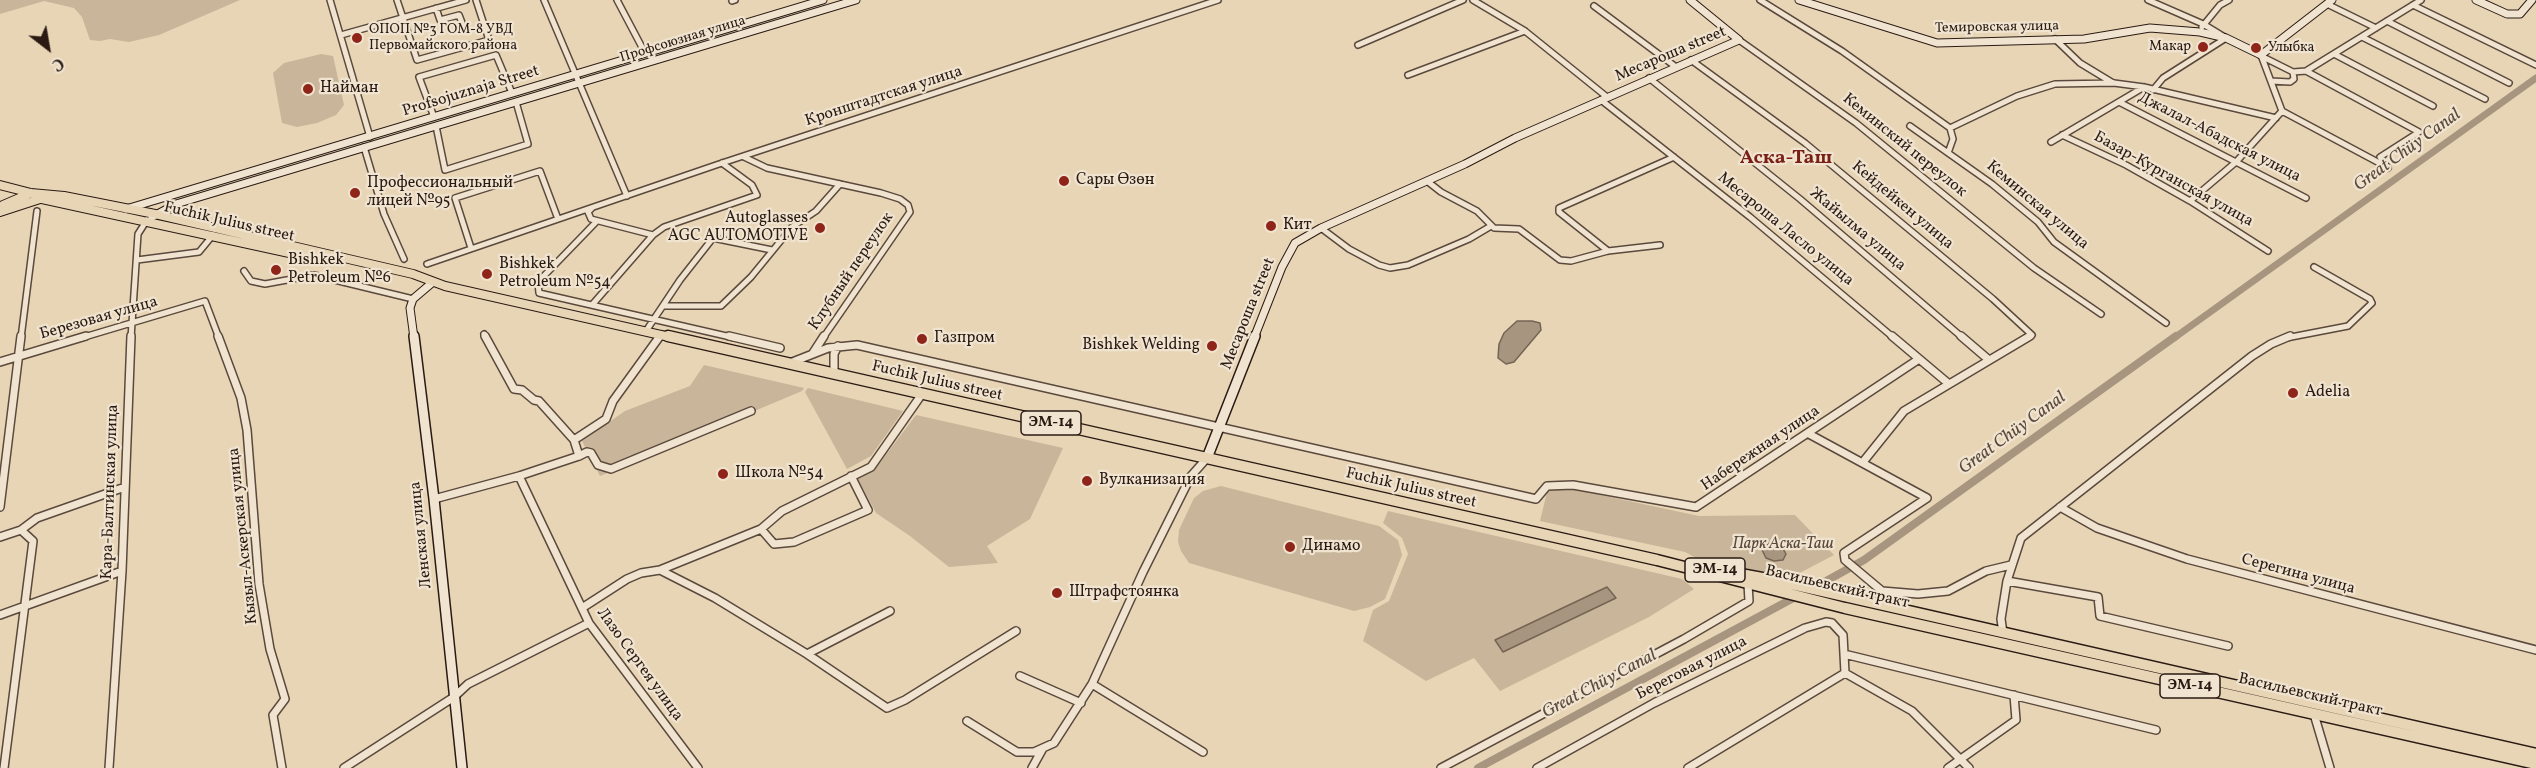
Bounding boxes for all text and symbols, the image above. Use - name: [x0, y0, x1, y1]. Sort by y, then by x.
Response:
- street label: Профсоюзная улица: [618, 13, 748, 67]
- north arrow: [18, 18, 78, 78]
- street label: Темировская улица: [1935, 19, 2059, 37]
- place label: ОПОП №3 ГОМ-8 УВД Первомайского района: [369, 22, 517, 54]
- street label: Месароша street: [1613, 23, 1729, 87]
- marker: ОПОП №3 ГОМ-8 УВД Первомайского района: [350, 31, 364, 45]
- place label: Макар: [2149, 39, 2191, 55]
- marker: Макар: [2196, 40, 2210, 54]
- place label: Улыбка: [2268, 40, 2314, 56]
- marker: Улыбка: [2249, 41, 2263, 55]
- text: С: [47, 51, 67, 76]
- street label: Profsojuznaja Street: [400, 62, 542, 122]
- street label: Кронштадтская улица: [803, 63, 965, 131]
- place label: Найман: [320, 79, 378, 99]
- marker: Найман: [301, 82, 315, 96]
- street label: Джалал-Абадская улица: [2134, 89, 2304, 187]
- street label: Кеминский переулок: [1838, 90, 1970, 202]
- water label: Great Chüy Canal: [2350, 105, 2466, 197]
- street label: Базар-Курганская улица: [2090, 128, 2256, 232]
- district label: Аска-Таш: [1740, 147, 1832, 171]
- street label: Кейдейкен улица: [1847, 158, 1957, 254]
- street label: Кеминская улица: [1982, 158, 2092, 254]
- street label: Месароша Ласло улица: [1713, 169, 1857, 291]
- place label: Сары Өзөн: [1076, 171, 1154, 191]
- place label: Профессиональный лицей №95: [367, 174, 513, 212]
- marker: Сары Өзөн: [1057, 174, 1071, 188]
- street label: Жайылма улица: [1805, 184, 1909, 276]
- marker: Профессиональный лицей №95: [348, 186, 362, 200]
- street label: Fuchik Julius street: [162, 199, 296, 247]
- place label: Autoglasses AGC AUTOMOTIVE: [668, 209, 808, 247]
- street label: Клубный переулок: [805, 209, 899, 335]
- place label: Кит: [1283, 216, 1312, 236]
- marker: Кит: [1264, 219, 1278, 233]
- marker: Autoglasses AGC AUTOMOTIVE: [813, 221, 827, 235]
- place label: Bishkek Petroleum №6: [288, 251, 391, 289]
- place label: Bishkek Petroleum №54: [499, 255, 611, 293]
- street label: Месароша street: [1218, 255, 1280, 373]
- marker: Bishkek Petroleum №6: [269, 263, 283, 277]
- marker: Bishkek Petroleum №54: [480, 267, 494, 281]
- street label: Березовая улица: [38, 293, 160, 345]
- place label: Газпром: [934, 329, 995, 349]
- marker: Газпром: [915, 332, 929, 346]
- place label: Bishkek Welding: [1082, 336, 1200, 356]
- marker: Bishkek Welding: [1205, 339, 1219, 353]
- street label: Fuchik Julius street: [870, 358, 1004, 406]
- place label: Adelia: [2305, 383, 2350, 403]
- marker: Adelia: [2286, 386, 2300, 400]
- water label: Great Chüy Canal: [1955, 388, 2071, 480]
- street label: Набережная улица: [1698, 402, 1824, 496]
- street label: Кара-Балтинская улица: [98, 404, 124, 580]
- road number: ЭМ-14: [1021, 411, 1081, 435]
- street label: Кызыл-Аскерская улица: [225, 447, 263, 625]
- place label: Школа №54: [735, 464, 824, 484]
- street label: Fuchik Julius street: [1344, 465, 1478, 513]
- marker: Школа №54: [716, 467, 730, 481]
- place label: Вулканизация: [1099, 471, 1205, 491]
- marker: Вулканизация: [1080, 474, 1094, 488]
- street label: Ленская улица: [407, 480, 437, 590]
- park label: Парк Аска-Таш: [1732, 535, 1834, 555]
- place label: Динамо: [1302, 537, 1361, 557]
- marker: Динамо: [1283, 540, 1297, 554]
- street label: Серегина улица: [2239, 551, 2357, 599]
- road number: ЭМ-14: [1685, 558, 1745, 582]
- street label: Васильевский тракт: [1763, 562, 1911, 614]
- place label: Штрафстоянка: [1069, 583, 1179, 603]
- marker: Штрафстоянка: [1050, 586, 1064, 600]
- street label: Лазо Сергея улица: [592, 605, 686, 725]
- street label: Береговая улица: [1633, 633, 1751, 705]
- water label: Great Chüy Canal: [1539, 646, 1661, 724]
- street label: Васильевский тракт: [2236, 670, 2384, 722]
- road number: ЭМ-14: [2160, 674, 2220, 698]

